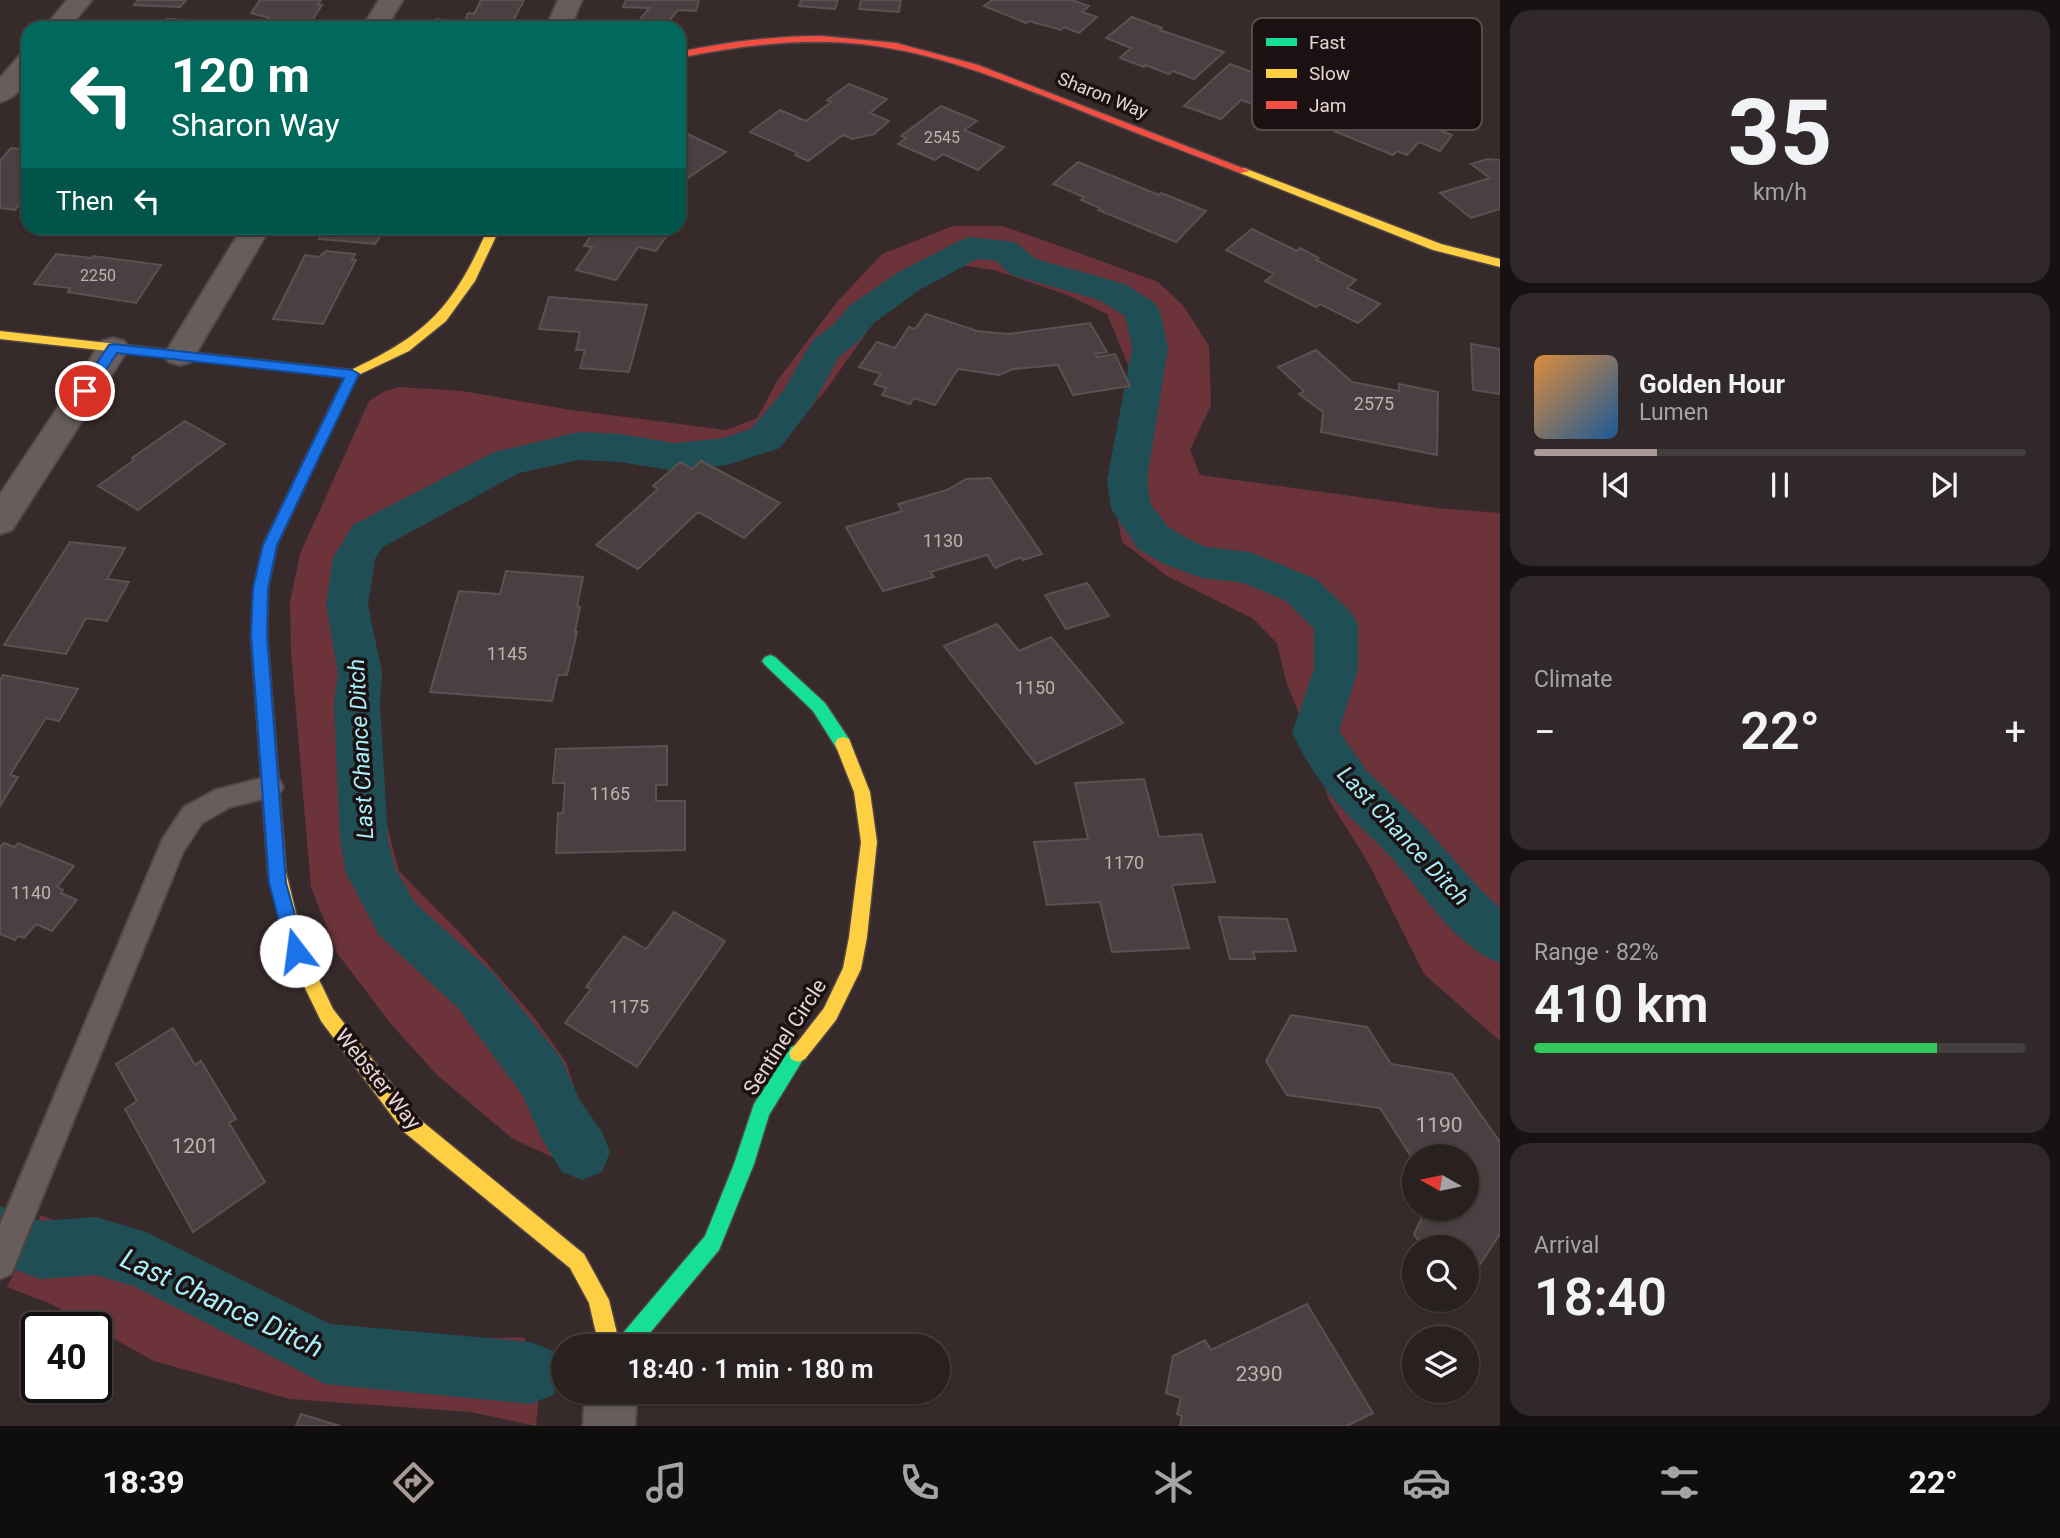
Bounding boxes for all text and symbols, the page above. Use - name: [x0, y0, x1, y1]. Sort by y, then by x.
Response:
- legend: [1252, 18, 1482, 130]
- text: Fast: [1309, 31, 1346, 54]
- text: 120 m: [171, 47, 310, 104]
- icon: left: [56, 49, 147, 140]
- text: Slow: [1309, 62, 1350, 85]
- street label: Sharon Way: [1055, 68, 1151, 123]
- text: 35: [1728, 80, 1832, 186]
- text: Jam: [1309, 94, 1346, 117]
- text: Sharon Way: [171, 106, 340, 144]
- house number: 2545: [924, 128, 960, 147]
- text: km/h: [1753, 179, 1807, 206]
- icon: left: [128, 182, 166, 220]
- text: Then: [56, 186, 114, 216]
- house number: 2250: [80, 266, 116, 285]
- pin: [55, 361, 115, 421]
- text: Golden Hour: [1639, 369, 1785, 399]
- icon: arrive: [66, 372, 104, 410]
- house number: 2575: [1354, 393, 1394, 414]
- text: Lumen: [1639, 399, 1709, 426]
- icon: previous: [1597, 466, 1635, 504]
- icon: pause: [1761, 466, 1799, 504]
- icon: next: [1925, 466, 1963, 504]
- house number: 1130: [923, 530, 963, 551]
- house number: 1145: [487, 643, 527, 664]
- water label: Last Chance Ditch: [343, 658, 379, 840]
- text: Climate: [1534, 666, 1613, 693]
- house number: 1150: [1015, 677, 1055, 698]
- text: 22°: [1740, 701, 1820, 762]
- text: −: [1534, 710, 1556, 754]
- text: +: [2004, 710, 2026, 754]
- water label: Last Chance Ditch: [1332, 761, 1474, 911]
- house number: 1165: [590, 783, 630, 804]
- house number: 1170: [1104, 852, 1144, 873]
- house number: 1140: [11, 882, 51, 903]
- position arrow: [259, 914, 333, 988]
- text: Range · 82%: [1534, 939, 1659, 966]
- text: 410 km: [1534, 974, 1709, 1035]
- street label: Sentinel Circle: [739, 975, 831, 1099]
- house number: 1175: [609, 996, 649, 1017]
- street label: Webster Way: [330, 1024, 426, 1134]
- house number: 1190: [1415, 1113, 1463, 1137]
- house number: 1201: [171, 1134, 219, 1158]
- north arrow: [1402, 1144, 1479, 1222]
- map controls: [1402, 1144, 1479, 1403]
- text: Arrival: [1534, 1232, 1599, 1259]
- button: search: [1402, 1235, 1479, 1312]
- water label: Last Chance Ditch: [116, 1242, 328, 1364]
- text: 18:40: [1534, 1267, 1667, 1328]
- speed limit sign: 40: [21, 1312, 112, 1403]
- button: layers: [1402, 1326, 1479, 1403]
- text: 18:40 · 1 min · 180 m: [627, 1354, 874, 1384]
- house number: 2390: [1235, 1362, 1283, 1386]
- icon: directions: [389, 1458, 438, 1507]
- icon: music: [642, 1458, 691, 1507]
- icon: phone: [895, 1458, 944, 1507]
- icon: climate: [1149, 1458, 1198, 1507]
- icon: car: [1402, 1458, 1451, 1507]
- icon: filters: [1655, 1458, 1704, 1507]
- text: 18:39: [102, 1463, 185, 1501]
- text: 22°: [1909, 1463, 1958, 1501]

